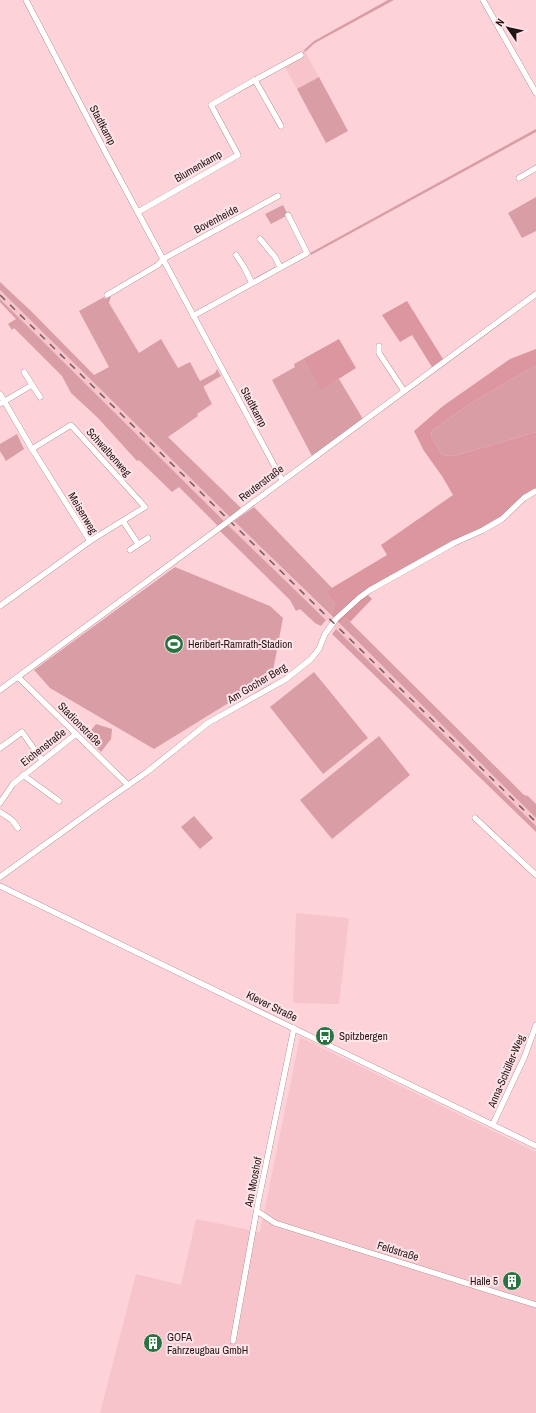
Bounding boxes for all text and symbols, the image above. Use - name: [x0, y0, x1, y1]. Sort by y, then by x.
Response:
- north arrow: [488, 8, 528, 48]
- text: N: [492, 16, 507, 29]
- street label: Stadtkamp: [87, 103, 119, 147]
- street label: Blumenkamp: [172, 147, 224, 185]
- street label: Bovenheide: [191, 202, 241, 236]
- street label: Stadtkamp: [238, 385, 270, 429]
- street label: Schwalbenweg: [83, 425, 135, 479]
- street label: Reuterstraße: [236, 462, 286, 504]
- street label: Meisenweg: [65, 490, 101, 536]
- sports icon: Heribert-Ramrath-Stadion: [163, 633, 185, 655]
- place label: Heribert-Ramrath-Stadion: [188, 637, 292, 651]
- street label: Am Gocher Berg: [224, 660, 289, 707]
- street label: Stadionstraße: [55, 699, 105, 749]
- street label: Eichenstraße: [18, 725, 68, 769]
- street label: Klever Straße: [244, 988, 300, 1024]
- bus stop icon: Spitzbergen: [314, 1025, 336, 1047]
- place label: Spitzbergen: [339, 1029, 388, 1043]
- street label: Anna-Schüller-Weg: [484, 1032, 528, 1111]
- street label: Am Mooshof: [241, 1155, 265, 1209]
- street label: Feldstraße: [376, 1238, 420, 1264]
- building icon: Halle 5: [501, 1270, 523, 1292]
- place label: Halle 5: [470, 1274, 498, 1288]
- place label: GOFA Fahrzeugbau GmbH: [167, 1330, 248, 1357]
- building icon: GOFA Fahrzeugbau GmbH: [142, 1332, 164, 1354]

